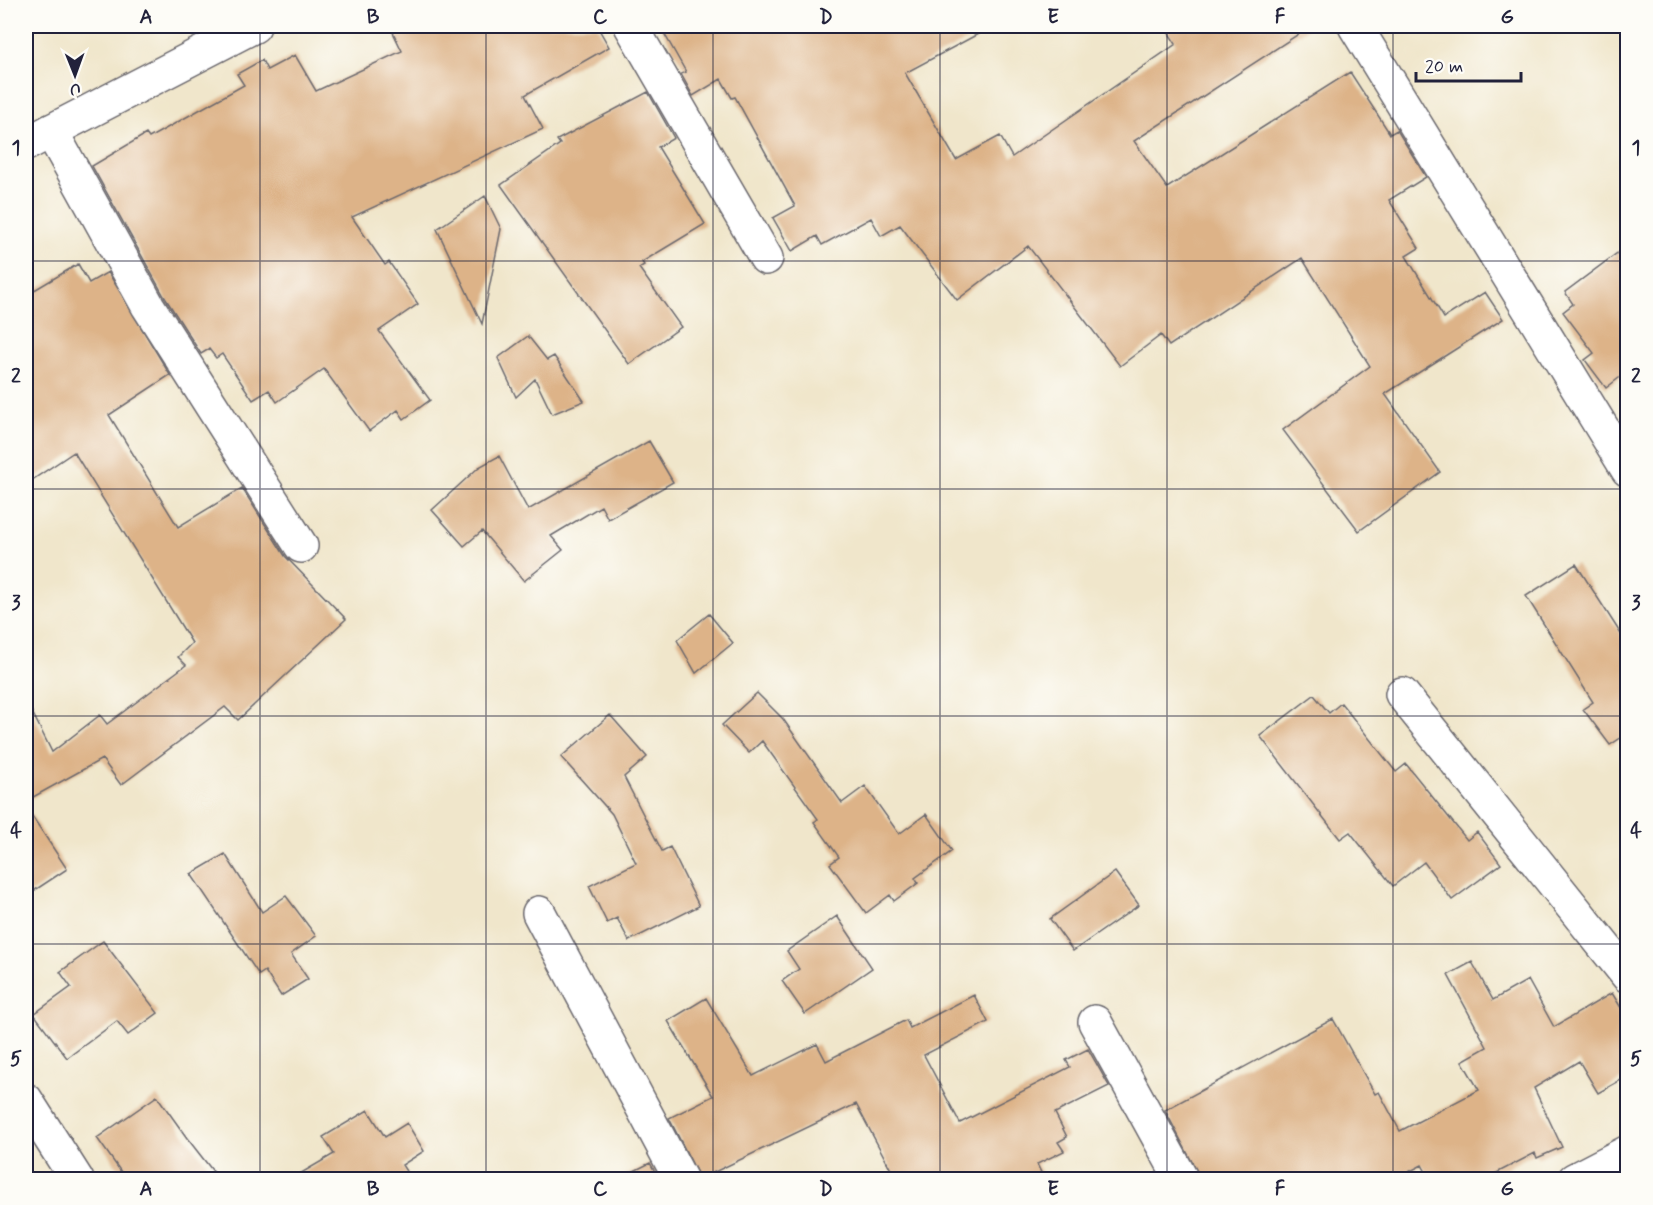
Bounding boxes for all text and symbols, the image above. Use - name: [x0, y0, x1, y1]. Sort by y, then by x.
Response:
- text: A: [139, 4, 153, 31]
- text: B: [367, 4, 380, 31]
- text: C: [593, 4, 608, 31]
- text: D: [819, 4, 833, 31]
- text: E: [1047, 4, 1059, 31]
- text: F: [1275, 4, 1286, 31]
- text: G: [1500, 4, 1514, 31]
- north arrow: [45, 45, 105, 105]
- scale bar: [1416, 45, 1521, 83]
- text: 20 m: [1425, 55, 1463, 79]
- text: U: [70, 78, 81, 99]
- text: 1: [12, 135, 20, 162]
- text: 1: [1632, 135, 1640, 162]
- text: 2: [11, 363, 21, 390]
- text: 2: [1631, 363, 1641, 390]
- text: 3: [11, 590, 21, 617]
- text: 3: [1631, 590, 1641, 617]
- text: 4: [10, 818, 22, 845]
- text: 4: [1630, 818, 1642, 845]
- text: 5: [10, 1046, 22, 1073]
- text: 5: [1630, 1046, 1642, 1073]
- text: A: [139, 1176, 153, 1203]
- text: B: [367, 1176, 380, 1203]
- text: C: [593, 1176, 608, 1203]
- text: D: [819, 1176, 833, 1203]
- text: E: [1047, 1176, 1059, 1203]
- text: F: [1275, 1176, 1286, 1203]
- text: G: [1500, 1176, 1514, 1203]

